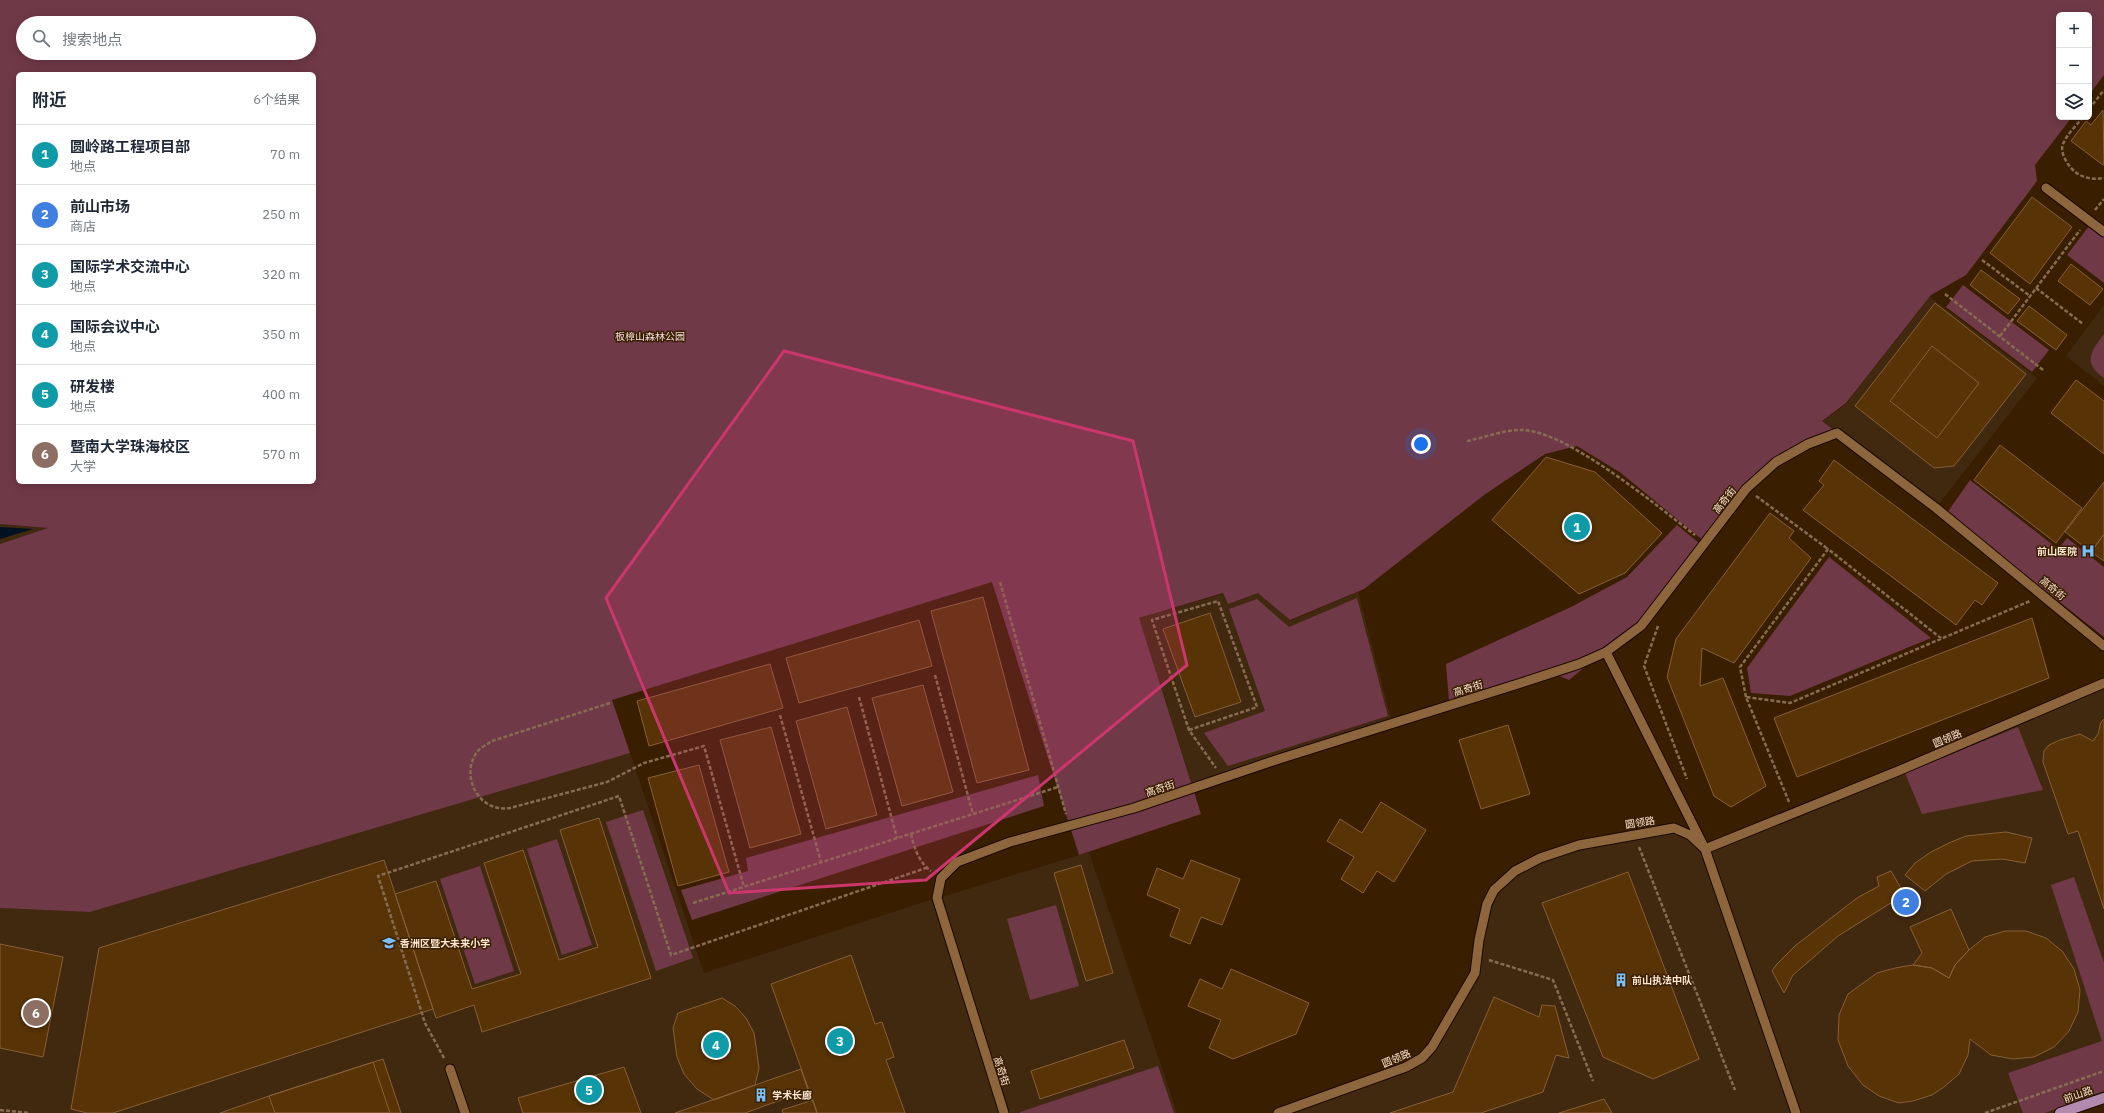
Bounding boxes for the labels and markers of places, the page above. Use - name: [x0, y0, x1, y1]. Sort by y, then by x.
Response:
- pin: 1: [1564, 512, 1590, 542]
- hospital icon: 前山医院: [2080, 543, 2096, 559]
- place label: 前山医院: [2037, 545, 2077, 558]
- pin: 2: [1893, 887, 1919, 917]
- school or university icon: 香洲区暨大未来小学: [381, 935, 397, 951]
- place label: 香洲区暨大未来小学: [399, 937, 490, 950]
- building icon: 前山执法中队: [1613, 972, 1629, 988]
- place label: 前山执法中队: [1632, 974, 1692, 987]
- pin: 6: [23, 998, 49, 1028]
- pin: 3: [827, 1026, 853, 1056]
- pin: 4: [703, 1030, 729, 1060]
- pin: 5: [576, 1075, 602, 1105]
- building icon: 学术长廊: [753, 1087, 769, 1103]
- place label: 学术长廊: [772, 1089, 812, 1102]

